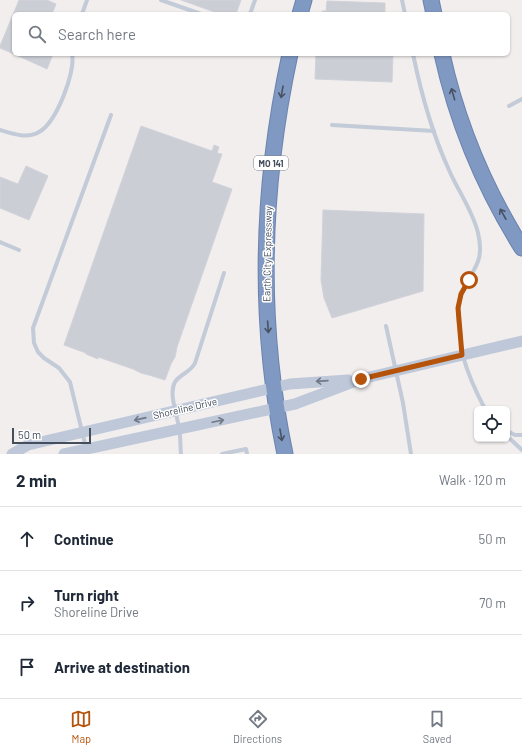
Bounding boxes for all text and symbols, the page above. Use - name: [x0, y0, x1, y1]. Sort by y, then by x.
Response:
- search box: [12, 12, 510, 56]
- icon: search: [26, 23, 48, 45]
- text: Search here: [58, 25, 136, 43]
- one-way arrow: [277, 85, 285, 98]
- one-way arrow: [449, 88, 456, 101]
- road number: MO 141: [254, 156, 288, 170]
- street label: Earth City Expressway: [260, 206, 274, 302]
- one-way arrow: [498, 208, 506, 220]
- route start: [460, 271, 478, 289]
- one-way arrow: [264, 320, 271, 333]
- route end: [352, 370, 370, 388]
- one-way arrow: [316, 378, 329, 385]
- street label: Shoreline Drive: [152, 395, 218, 421]
- map controls: [474, 406, 510, 442]
- button: locate: [474, 406, 510, 442]
- one-way arrow: [134, 416, 147, 423]
- one-way arrow: [211, 416, 224, 424]
- scale bar: [12, 426, 91, 445]
- text: 50 m: [18, 428, 41, 441]
- one-way arrow: [277, 428, 285, 441]
- text: 2 min: [16, 470, 57, 490]
- text: Walk · 120 m: [439, 472, 506, 488]
- icon: ahead: [16, 528, 38, 550]
- text: Continue: [54, 530, 114, 548]
- text: 50 m: [479, 531, 506, 547]
- text: Turn right: [54, 586, 119, 604]
- icon: right: [16, 592, 38, 614]
- text: 70 m: [479, 595, 506, 611]
- text: Shoreline Drive: [54, 604, 139, 620]
- icon: arrive: [16, 656, 38, 678]
- text: Arrive at destination: [54, 658, 190, 676]
- tab: Map: [70, 708, 92, 745]
- tab: Directions: [233, 708, 282, 745]
- tab: Saved: [423, 708, 452, 745]

